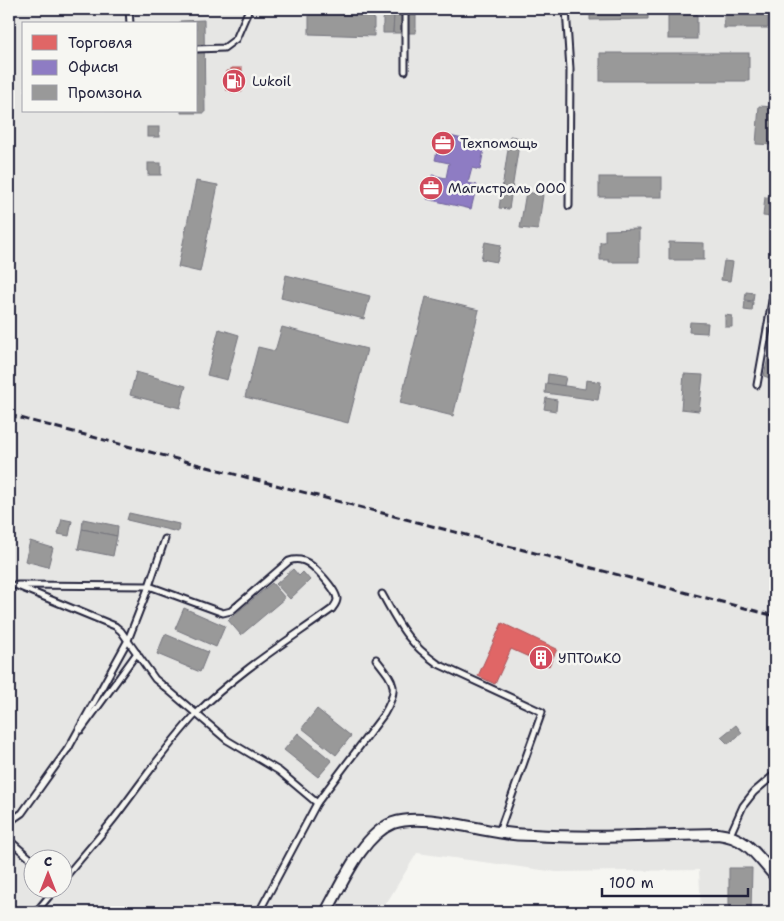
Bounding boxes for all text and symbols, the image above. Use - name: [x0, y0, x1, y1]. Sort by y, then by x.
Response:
- legend: [22, 22, 198, 112]
- text: Торговля: [68, 33, 133, 53]
- text: Офисы: [68, 57, 118, 77]
- fuel station icon: Lukoil: [221, 68, 247, 94]
- place label: Lukoil: [252, 72, 292, 90]
- text: Промзона: [68, 83, 143, 103]
- office icon: Техпомощь: [430, 130, 456, 156]
- place label: Техпомощь: [460, 134, 538, 152]
- office icon: Магистраль ООО: [418, 175, 444, 201]
- place label: Магистраль ООО: [448, 179, 566, 197]
- building icon: УПТОиКО: [528, 645, 554, 671]
- place label: УПТОиКО: [558, 649, 621, 667]
- north arrow: [22, 848, 72, 898]
- text: С: [44, 852, 52, 870]
- scale bar: [602, 866, 748, 898]
- text: 100 m: [609, 873, 654, 893]

